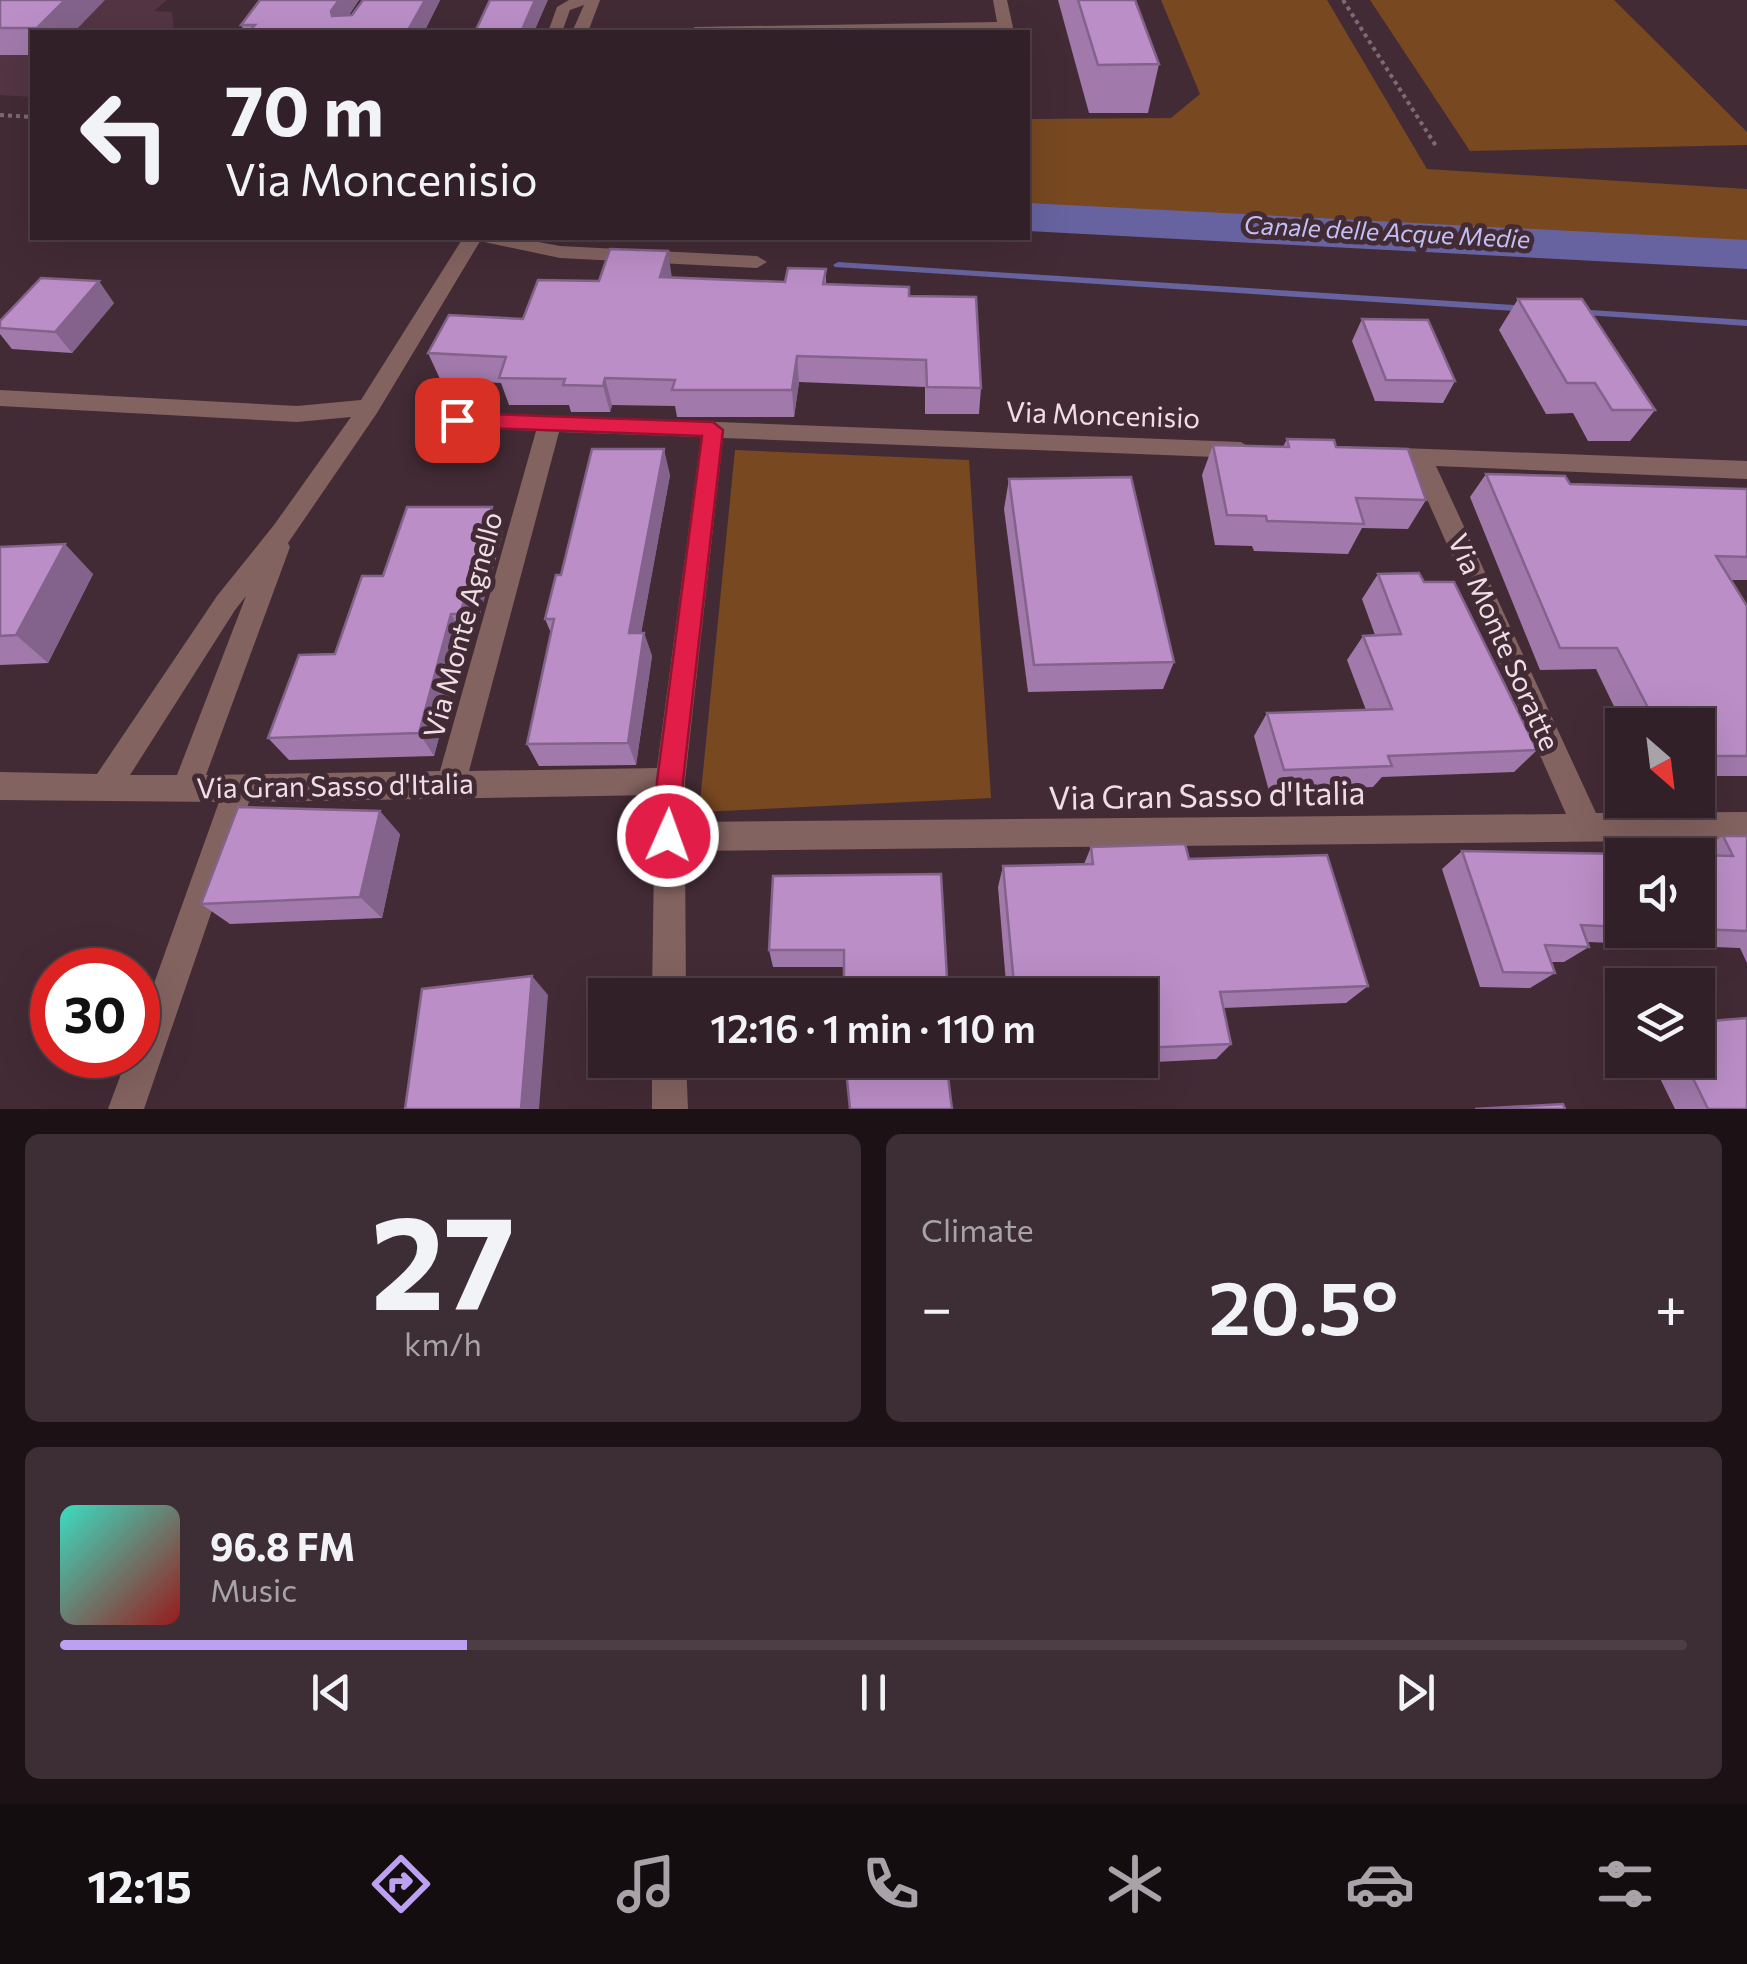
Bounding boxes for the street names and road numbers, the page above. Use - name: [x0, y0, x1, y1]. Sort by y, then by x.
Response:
- street label: Via Moncenisio: [1005, 394, 1201, 434]
- street label: Via Monte Agnello: [415, 508, 509, 742]
- street label: Via Monte Soratte: [1442, 528, 1568, 755]
- street label: Via Gran Sasso d'Italia: [196, 766, 474, 804]
- street label: Via Gran Sasso d'Italia: [1048, 771, 1366, 817]

